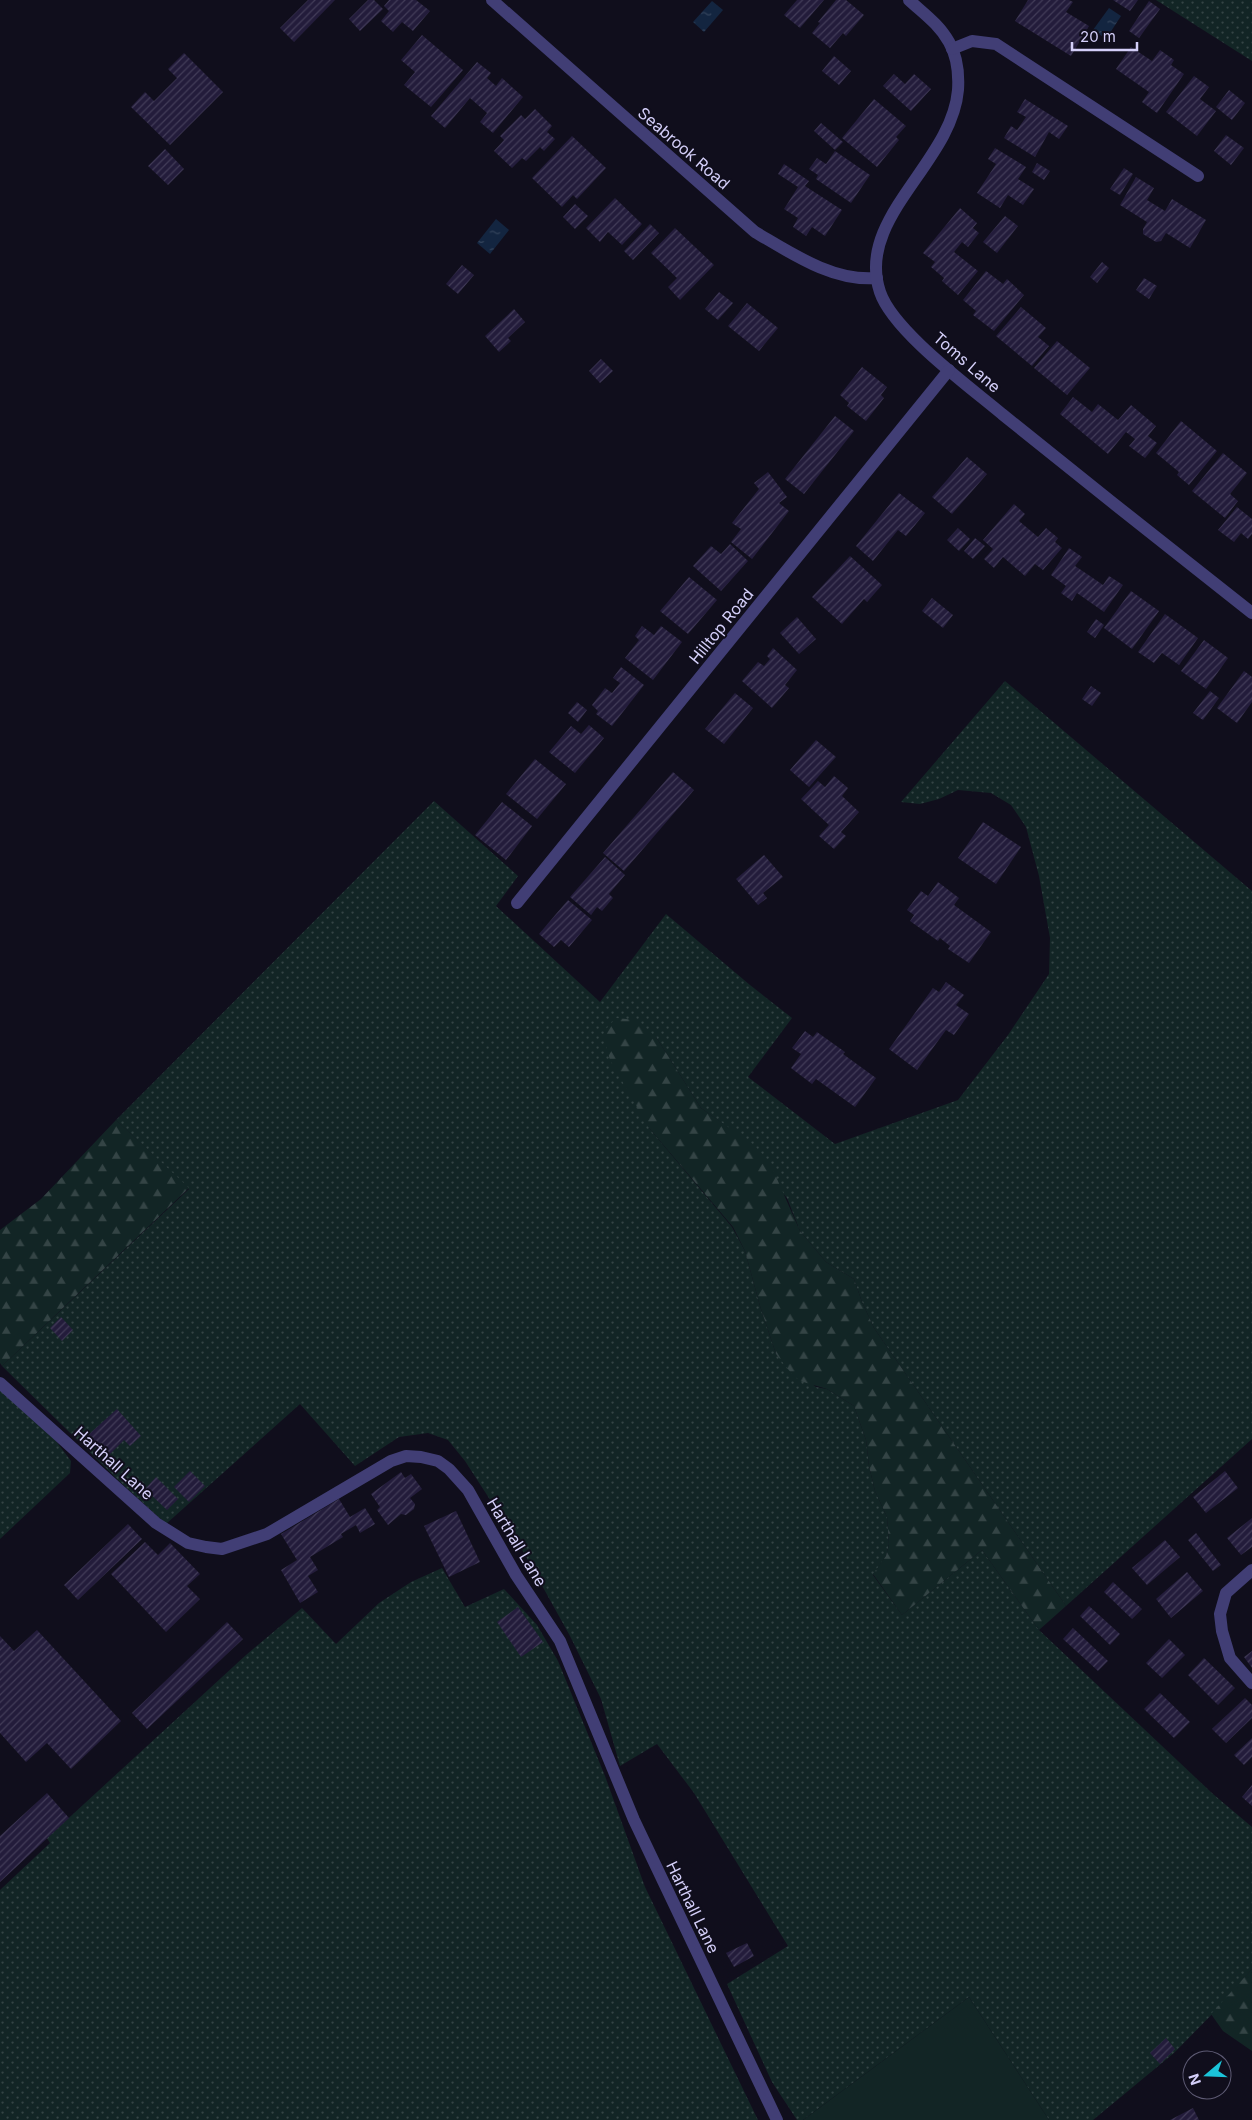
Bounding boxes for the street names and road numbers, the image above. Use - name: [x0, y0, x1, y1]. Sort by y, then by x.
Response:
- street label: Seabrook Road: [634, 103, 734, 193]
- street label: Toms Lane: [929, 327, 1005, 397]
- street label: Hilltop Road: [684, 584, 758, 668]
- street label: Harthall Lane: [70, 1422, 158, 1504]
- street label: Harthall Lane: [483, 1494, 551, 1590]
- street label: Harthall Lane: [662, 1858, 724, 1956]

